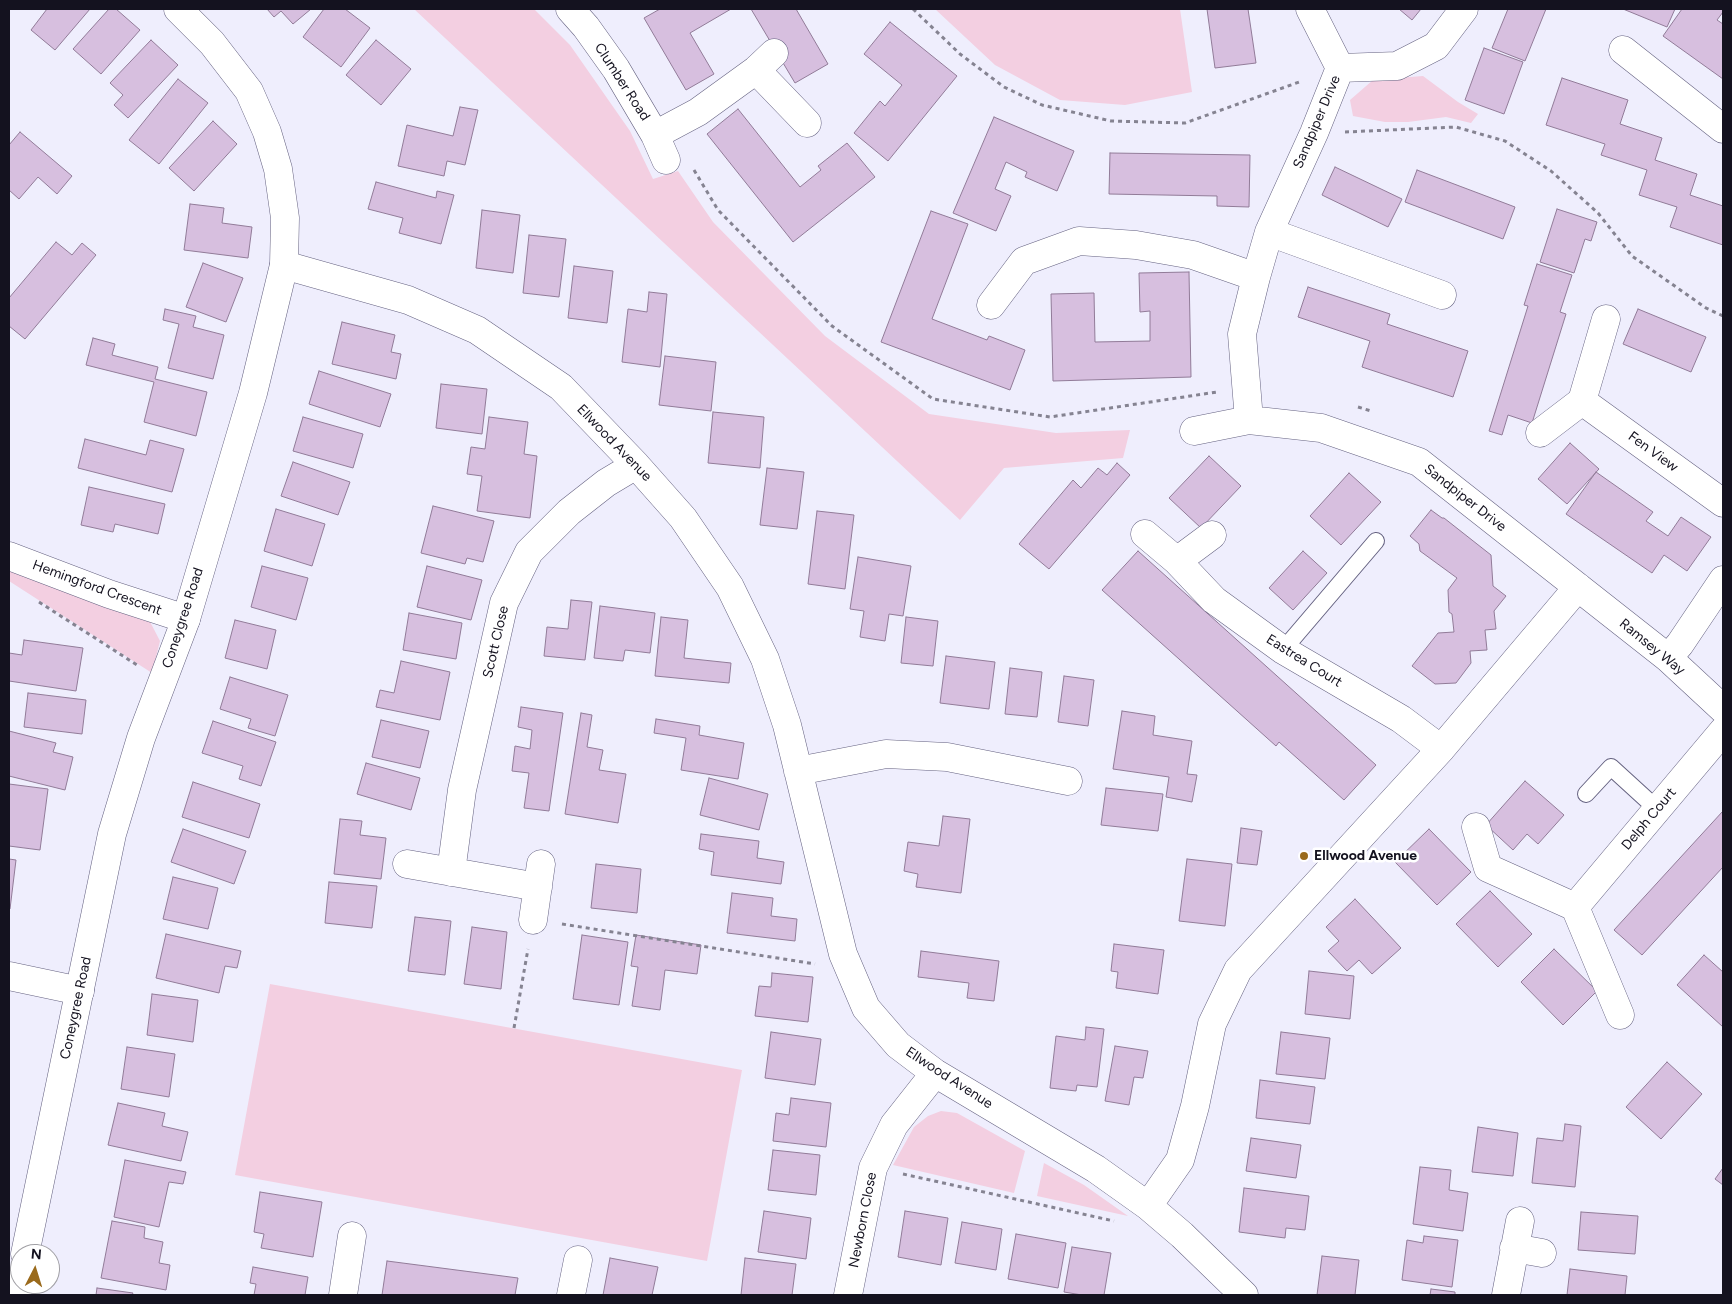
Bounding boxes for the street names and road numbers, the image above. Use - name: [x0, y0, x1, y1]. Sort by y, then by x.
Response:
- street label: Clumber Road: [591, 40, 653, 124]
- street label: Sandpiper Drive: [1290, 73, 1344, 171]
- street label: Ellwood Avenue: [573, 401, 655, 485]
- street label: Fen View: [1625, 428, 1681, 476]
- street label: Sandpiper Drive: [1421, 461, 1509, 535]
- street label: Hemingford Crescent: [30, 557, 164, 619]
- street label: Coneygree Road: [159, 566, 207, 670]
- street label: Scott Close: [480, 604, 512, 680]
- street label: Ramsey Way: [1616, 615, 1688, 679]
- street label: Eastrea Court: [1263, 631, 1345, 691]
- street label: Delph Court: [1618, 785, 1680, 853]
- street label: Coneygree Road: [57, 955, 95, 1061]
- street label: Ellwood Avenue: [902, 1044, 996, 1112]
- street label: Newborn Close: [845, 1171, 881, 1269]

